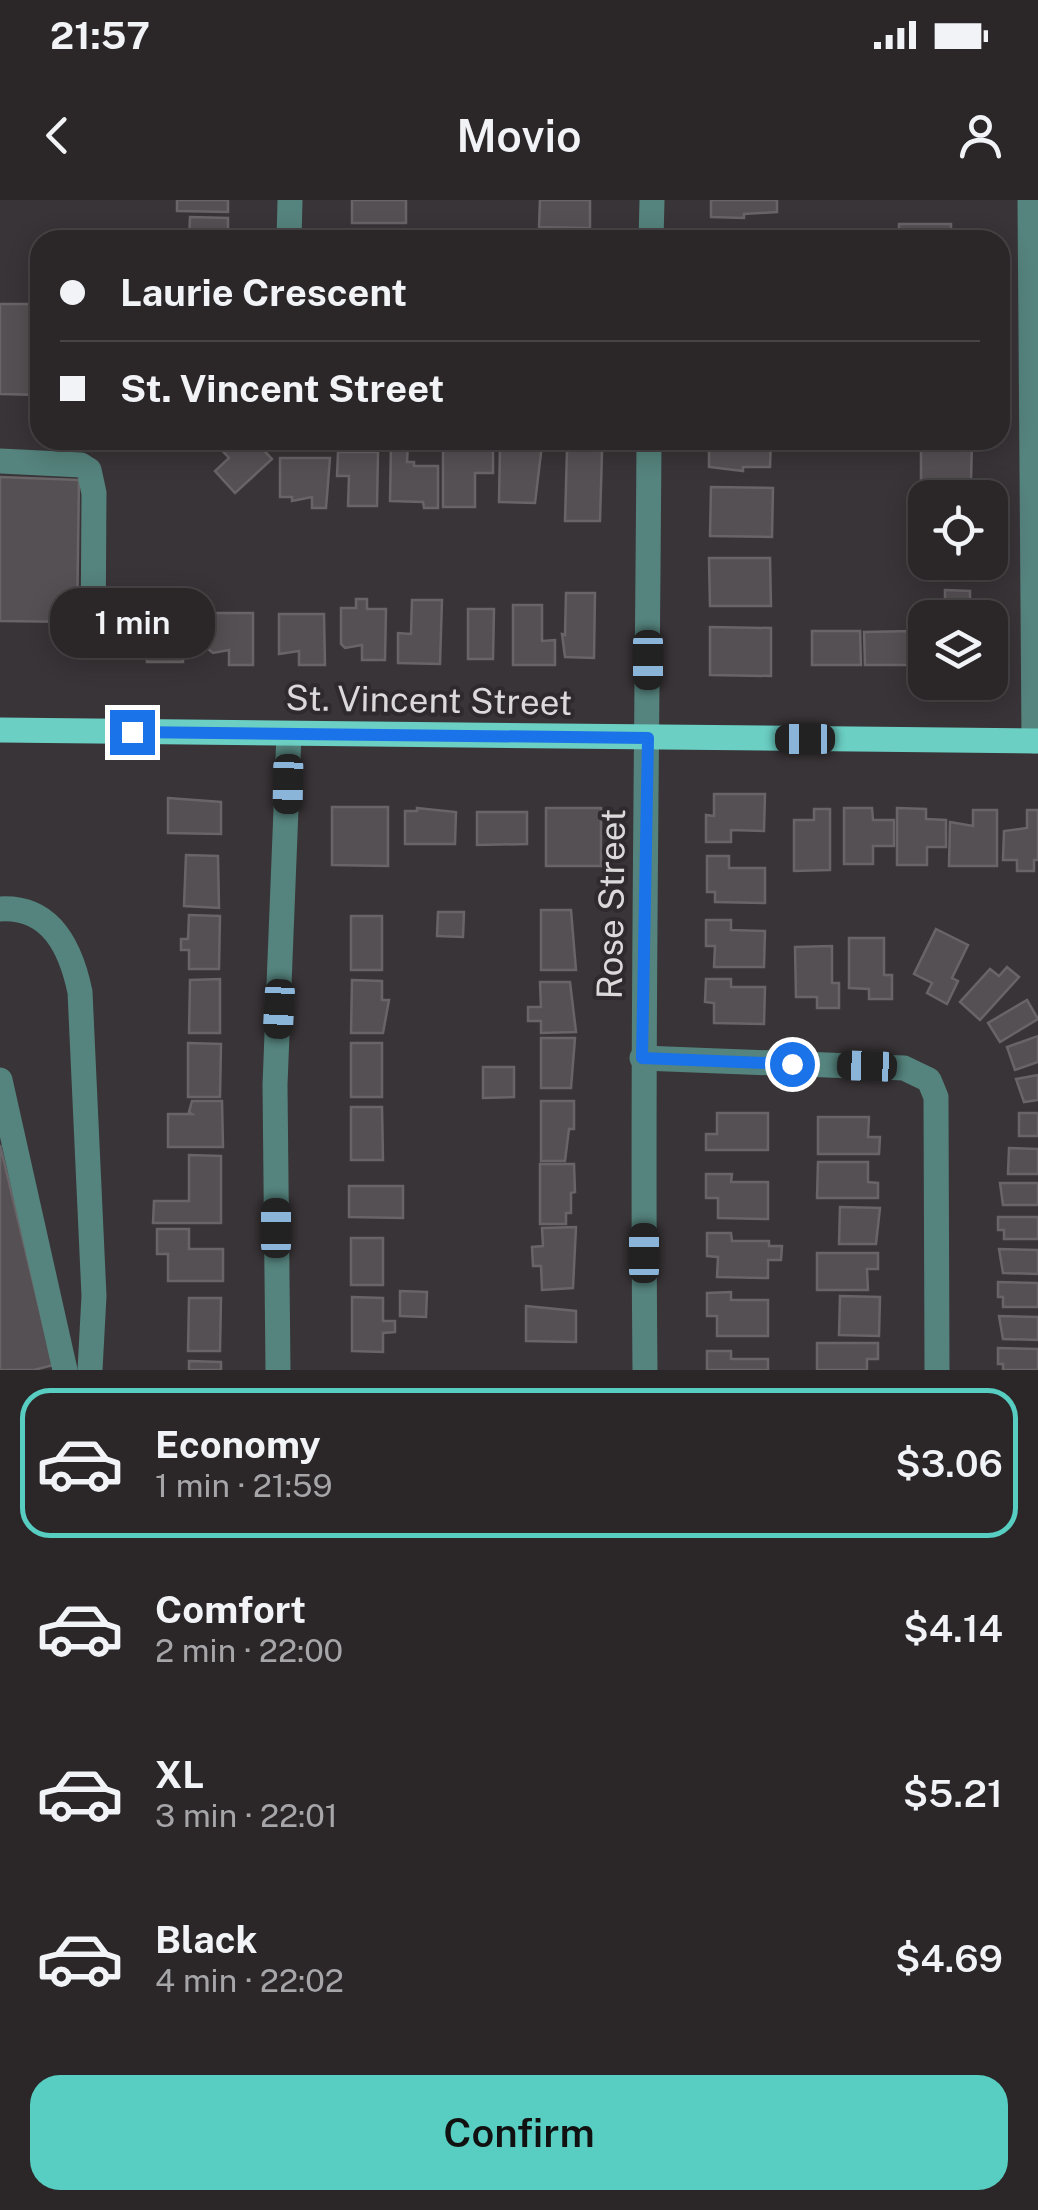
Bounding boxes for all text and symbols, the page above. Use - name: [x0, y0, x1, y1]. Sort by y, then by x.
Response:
- text: 21:57: [50, 13, 150, 58]
- icon: back: [30, 108, 85, 163]
- icon: person: [953, 108, 1008, 163]
- text: Movio: [456, 109, 582, 162]
- text: Laurie Crescent: [120, 270, 407, 315]
- text: St. Vincent Street: [120, 366, 444, 411]
- map controls: [908, 480, 1008, 700]
- button: locate: [908, 480, 1008, 580]
- callout: 1 min: [49, 587, 214, 657]
- button: layers: [908, 600, 1008, 700]
- text: 1 min: [94, 604, 171, 641]
- car: [633, 630, 663, 690]
- street label: St. Vincent Street: [285, 677, 573, 723]
- route end: [110, 710, 155, 755]
- car: [775, 724, 835, 754]
- car: [272, 754, 304, 814]
- street label: Rose Street: [589, 808, 633, 1000]
- car: [262, 978, 296, 1040]
- route start: [770, 1042, 815, 1087]
- car: [836, 1050, 898, 1082]
- car: [261, 1198, 291, 1258]
- car: [629, 1223, 659, 1283]
- icon: car: [35, 1418, 125, 1508]
- text: Economy: [155, 1422, 321, 1467]
- text: $3.06: [895, 1441, 1003, 1486]
- text: 1 min · 21:59: [155, 1467, 333, 1504]
- icon: car: [35, 1583, 125, 1673]
- text: Comfort: [155, 1587, 306, 1632]
- text: $4.14: [903, 1606, 1003, 1651]
- text: 2 min · 22:00: [155, 1632, 343, 1669]
- icon: car: [35, 1748, 125, 1838]
- text: XL: [155, 1752, 204, 1797]
- text: $5.21: [903, 1771, 1003, 1816]
- text: 3 min · 22:01: [155, 1797, 338, 1834]
- icon: car: [35, 1913, 125, 2003]
- text: Black: [155, 1917, 258, 1962]
- text: $4.69: [895, 1936, 1003, 1981]
- text: 4 min · 22:02: [155, 1962, 344, 1999]
- button: Confirm: [30, 2075, 1008, 2190]

